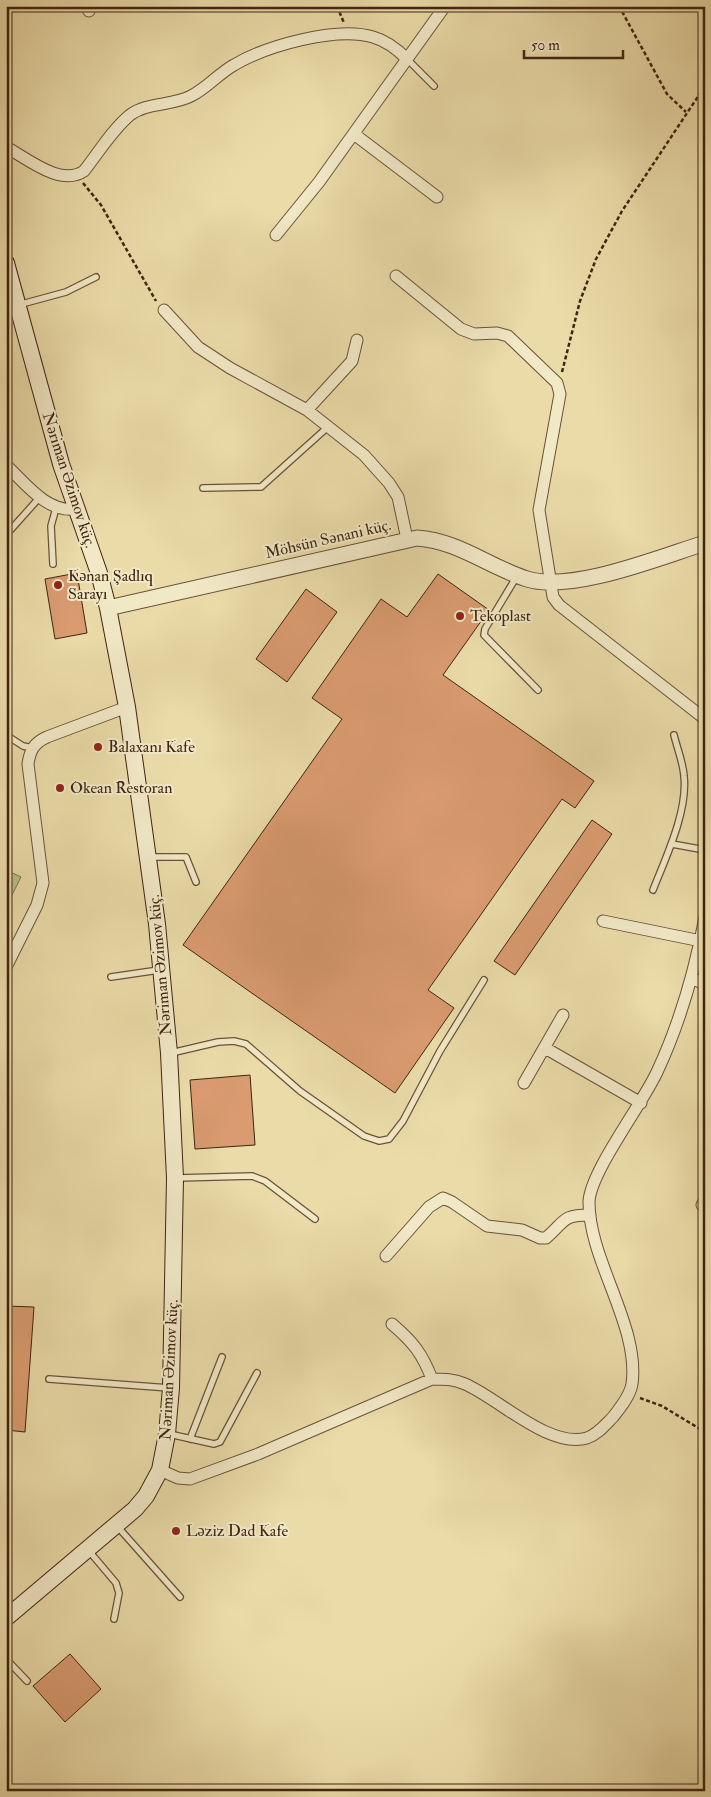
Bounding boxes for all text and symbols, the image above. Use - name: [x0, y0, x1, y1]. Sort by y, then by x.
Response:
- scale bar: [524, 28, 622, 60]
- text: 50 m: [531, 36, 560, 55]
- street label: Nəriman Əzimov küç.: [38, 410, 100, 550]
- street label: Möhsün Sənani küç.: [263, 515, 393, 563]
- place label: Kənan Şadlıq Sarayı: [68, 566, 153, 604]
- marker: Kənan Şadlıq Sarayı: [52, 579, 64, 591]
- place label: Tekoplast: [470, 606, 531, 627]
- marker: Tekoplast: [454, 610, 466, 622]
- place label: Balaxanı Kafe: [108, 737, 195, 757]
- marker: Balaxanı Kafe: [92, 741, 104, 753]
- place label: Okean Restoran: [70, 778, 172, 798]
- marker: Okean Restoran: [54, 782, 66, 794]
- street label: Nəriman Əzimov küç.: [144, 894, 176, 1036]
- street label: Nəriman Əzimov küç.: [155, 1299, 183, 1441]
- place label: Ləziz Dad Kafe: [186, 1521, 289, 1541]
- marker: Ləziz Dad Kafe: [170, 1525, 182, 1537]

